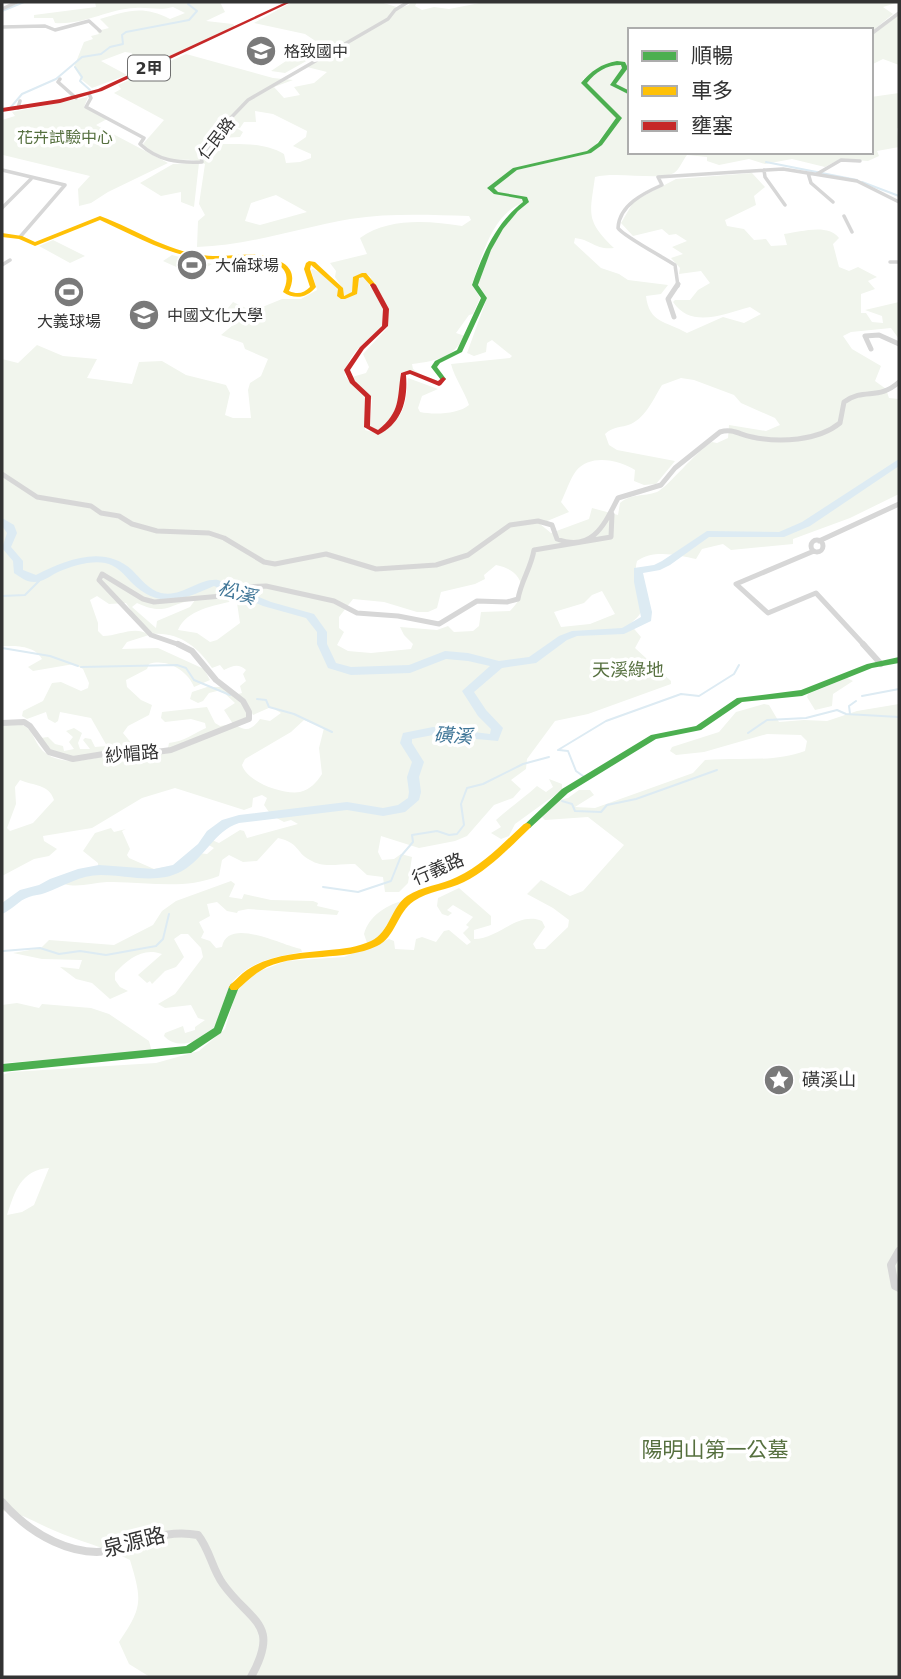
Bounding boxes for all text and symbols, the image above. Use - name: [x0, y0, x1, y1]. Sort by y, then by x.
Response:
- legend: [628, 28, 873, 154]
- school or university icon: 格致國中: [244, 34, 278, 68]
- place label: 格致國中: [284, 42, 348, 61]
- text: 順暢: [691, 44, 733, 68]
- road number: 2甲: [128, 55, 170, 80]
- text: 車多: [691, 79, 733, 103]
- street label: 仁民路: [194, 114, 239, 163]
- text: 壅塞: [691, 114, 733, 138]
- park label: 花卉試驗中心: [17, 128, 113, 147]
- sports icon: 大倫球場: [175, 248, 209, 282]
- place label: 大倫球場: [215, 256, 279, 275]
- sports icon: 大義球場: [52, 275, 86, 309]
- school or university icon: 中國文化大學: [127, 298, 161, 332]
- place label: 中國文化大學: [167, 306, 263, 325]
- place label: 大義球場: [37, 312, 101, 331]
- water label: 松溪: [216, 576, 261, 609]
- park label: 天溪綠地: [592, 659, 664, 680]
- water label: 磺溪: [433, 723, 476, 748]
- street label: 紗帽路: [104, 741, 160, 766]
- street label: 行義路: [409, 848, 467, 889]
- place icon: 磺溪山: [762, 1063, 796, 1097]
- place label: 磺溪山: [802, 1069, 856, 1090]
- park label: 陽明山第一公墓: [642, 1438, 789, 1462]
- street label: 泉源路: [101, 1523, 167, 1561]

